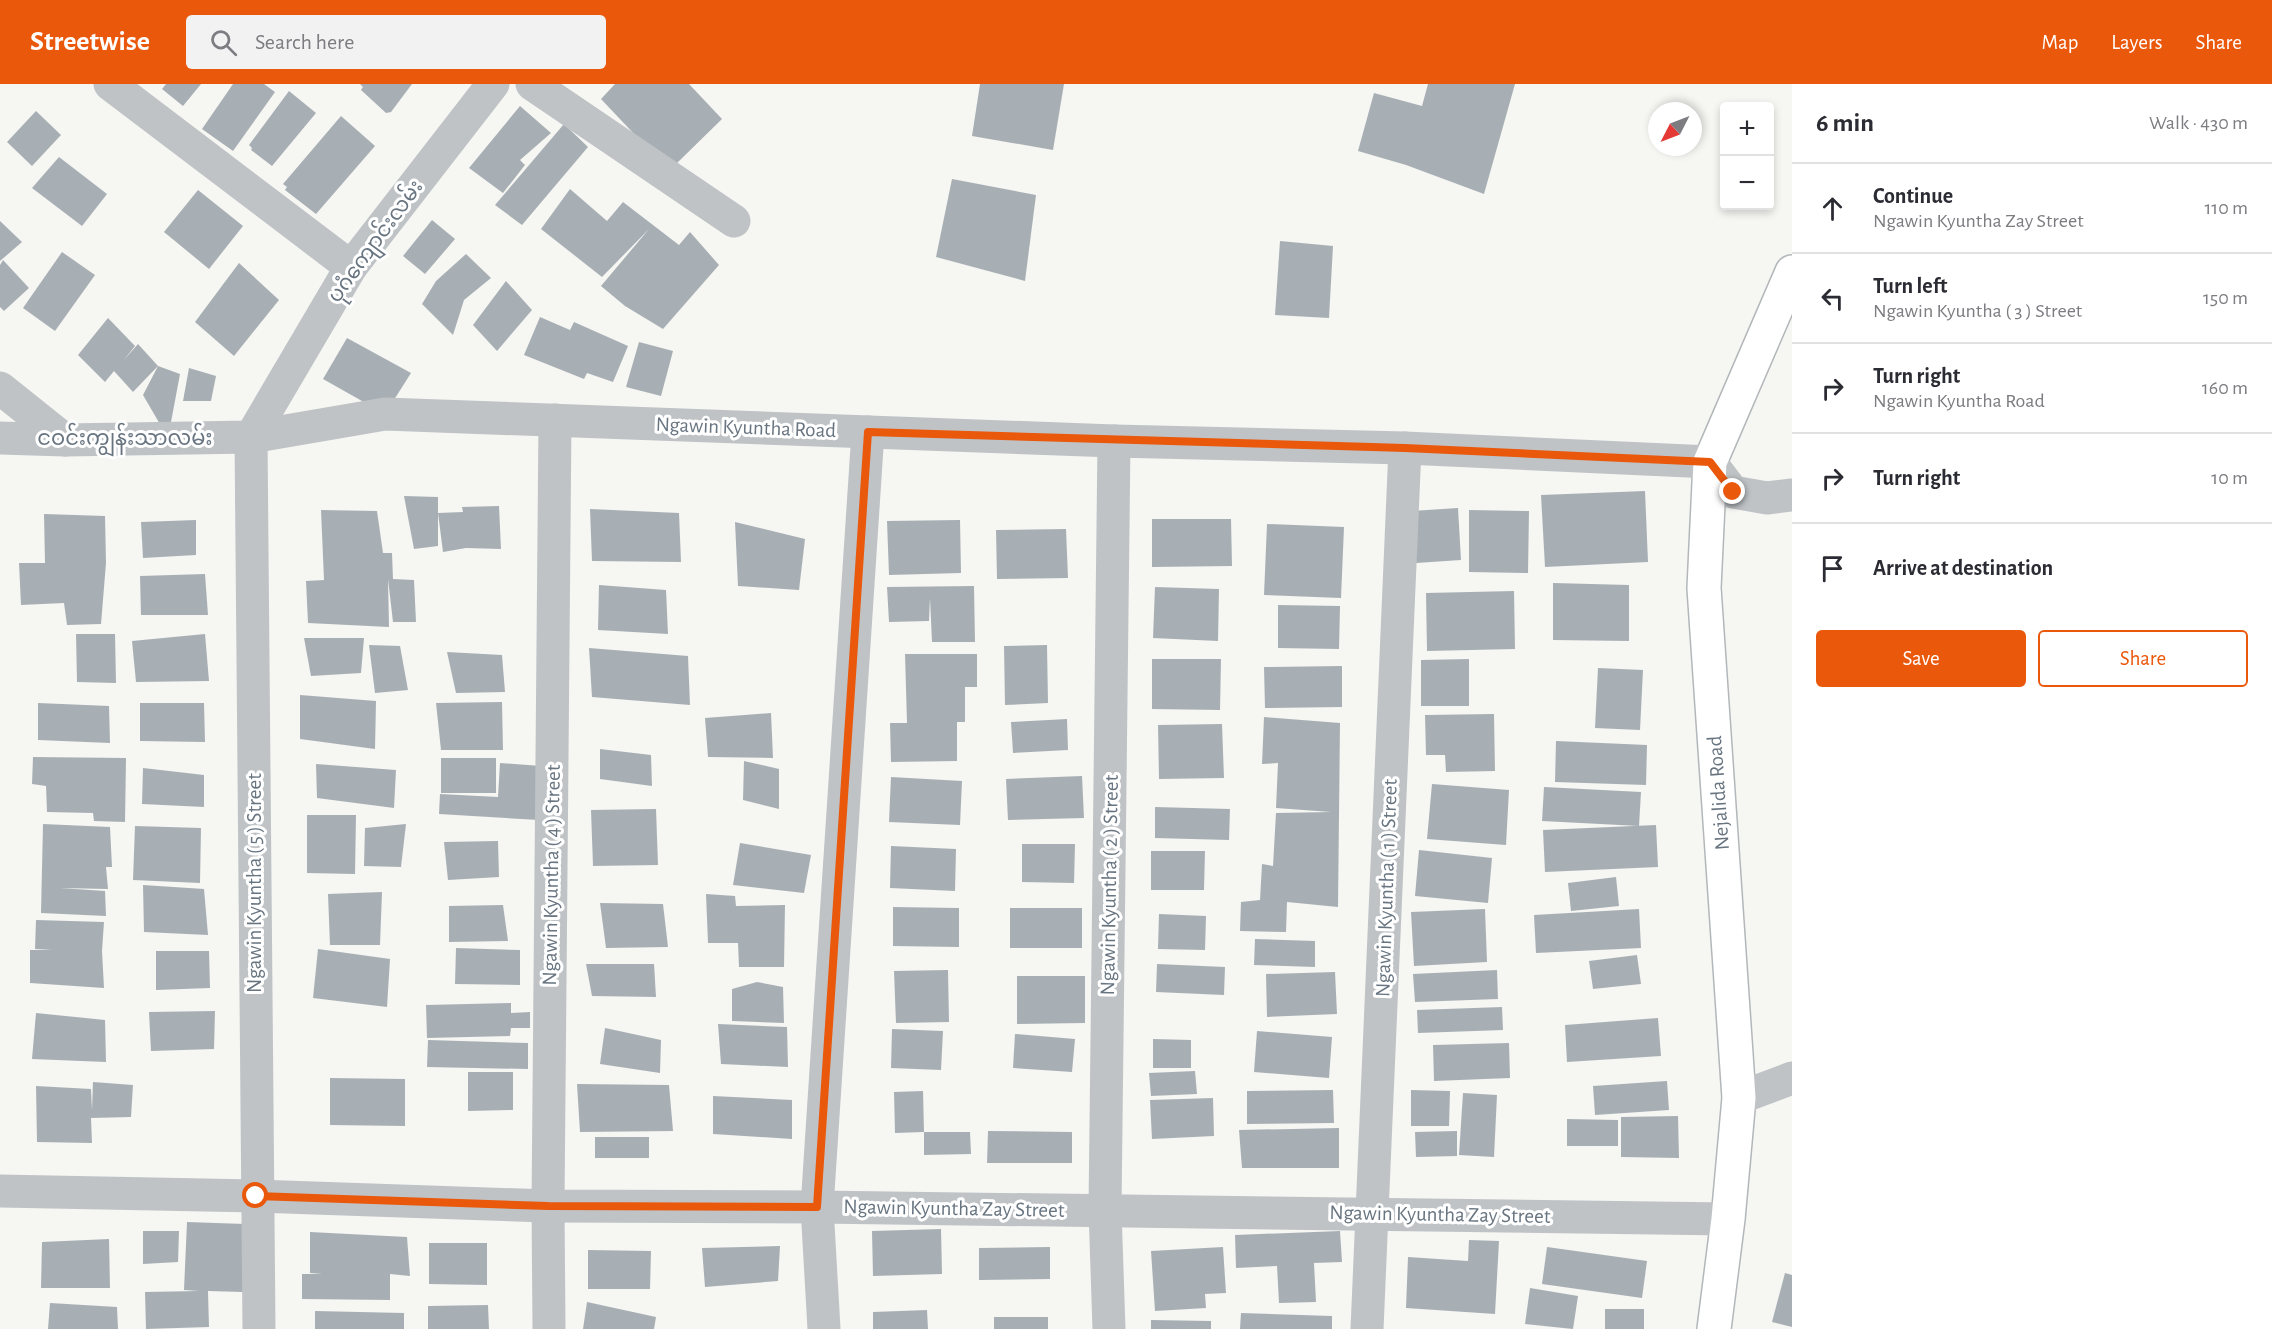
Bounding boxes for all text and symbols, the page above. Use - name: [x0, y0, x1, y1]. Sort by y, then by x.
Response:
- search box: [186, 15, 606, 69]
- icon: search: [207, 26, 240, 59]
- text: Streetwise: [30, 28, 150, 56]
- text: Search here: [255, 31, 354, 53]
- text: Map: [2042, 32, 2078, 53]
- text: Layers: [2111, 32, 2162, 53]
- text: Share: [2195, 32, 2242, 53]
- north arrow: [1648, 102, 1702, 156]
- map controls: [1720, 102, 1774, 210]
- button: +: [1720, 102, 1774, 156]
- text: 6 min: [1816, 110, 1874, 136]
- text: Walk · 430 m: [2149, 113, 2248, 133]
- button: −: [1720, 156, 1774, 210]
- street label: ပုဂံကျောင်းလမ်း: [319, 173, 432, 311]
- text: Continue: [1873, 185, 1953, 207]
- icon: ahead: [1816, 192, 1849, 225]
- text: 110 m: [2204, 198, 2248, 218]
- text: Ngawin Kyuntha Zay Street: [1873, 211, 2084, 231]
- text: Turn left: [1873, 275, 1947, 297]
- icon: left: [1816, 282, 1849, 315]
- text: 150 m: [2203, 288, 2248, 308]
- text: Ngawin Kyuntha ( 3 ) Street: [1873, 301, 2082, 321]
- text: Turn right: [1873, 365, 1960, 387]
- icon: right: [1816, 372, 1849, 405]
- text: 160 m: [2202, 378, 2248, 398]
- text: Ngawin Kyuntha Road: [1873, 391, 2045, 411]
- street label: Ngawin Kyuntha Road: [655, 414, 837, 441]
- street label: ငဝင်းကျွန်းသာလမ်း: [37, 422, 213, 457]
- icon: right: [1816, 462, 1849, 495]
- text: Turn right: [1873, 467, 1960, 489]
- text: 10 m: [2211, 468, 2248, 488]
- route end: [1719, 478, 1745, 504]
- icon: arrive: [1816, 552, 1849, 585]
- text: Arrive at destination: [1873, 557, 2053, 579]
- button: Save: [1816, 630, 2026, 687]
- button: Share: [2038, 630, 2248, 687]
- street label: Nejalida Road: [1704, 735, 1733, 851]
- street label: Ngawin Kyuntha ( 4 ) Street: [539, 764, 564, 986]
- street label: Ngawin Kyuntha ( 5 ) Street: [244, 773, 265, 993]
- street label: Ngawin Kyuntha ( 2 ) Street: [1097, 774, 1122, 995]
- street label: Ngawin Kyuntha ( 1 ) Street: [1372, 778, 1401, 997]
- route start: [242, 1182, 268, 1208]
- street label: Ngawin Kyuntha Zay Street: [843, 1196, 1065, 1221]
- street label: Ngawin Kyuntha Zay Street: [1329, 1202, 1551, 1227]

